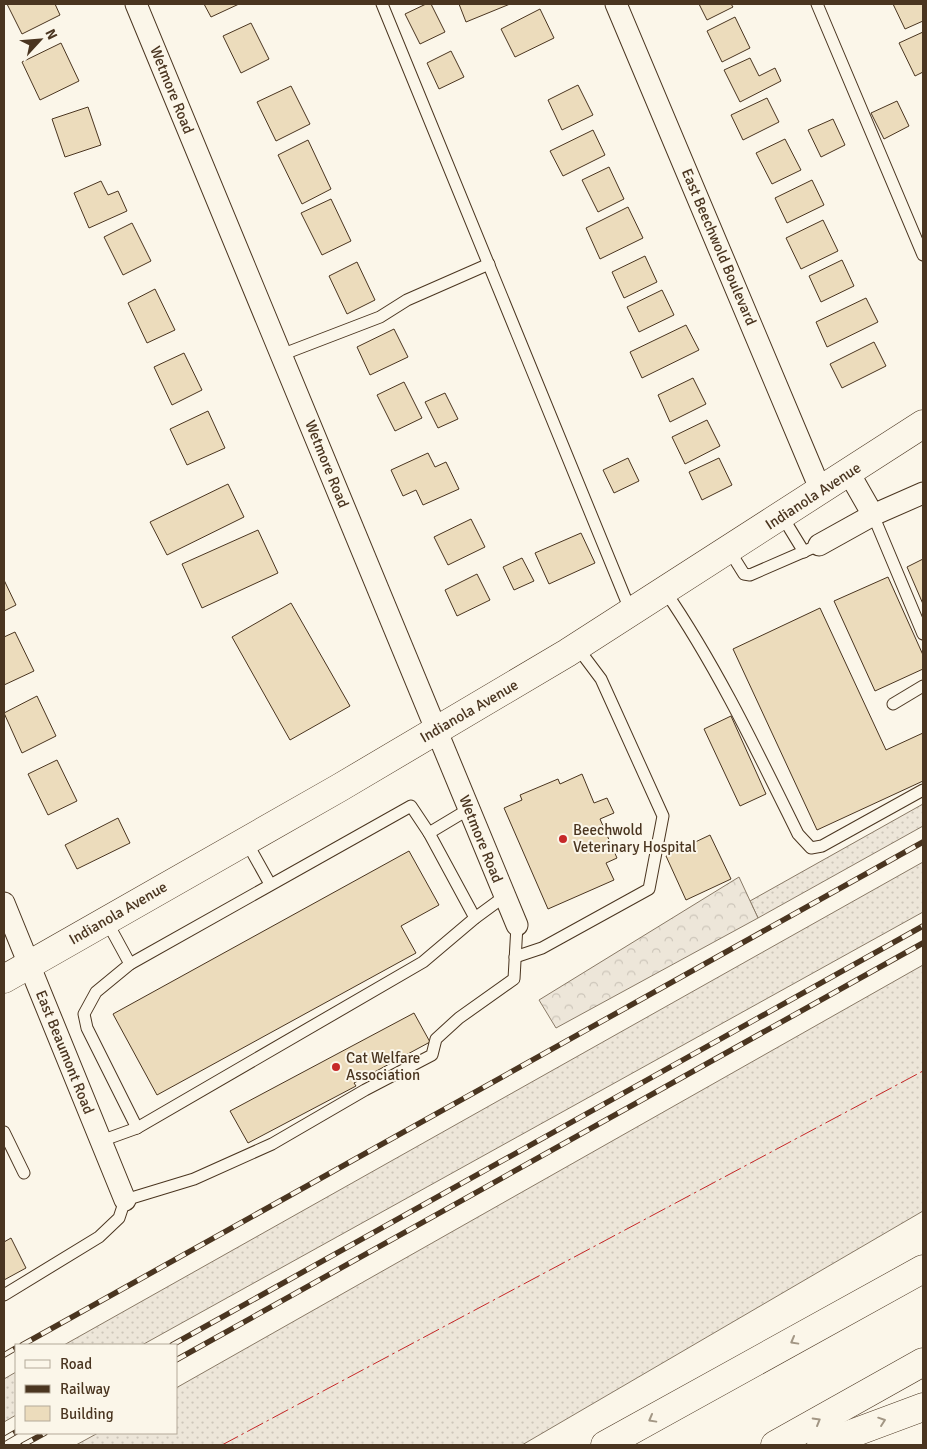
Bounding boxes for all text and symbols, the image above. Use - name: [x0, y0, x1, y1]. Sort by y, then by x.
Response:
- north arrow: [15, 15, 65, 65]
- text: N: [41, 26, 61, 43]
- street label: Wetmore Road: [146, 44, 198, 136]
- street label: East Beechwold Boulevard: [678, 166, 760, 328]
- street label: Wetmore Road: [301, 418, 353, 510]
- street label: Indianola Avenue: [762, 458, 864, 534]
- street label: Indianola Avenue: [417, 676, 521, 746]
- street label: Wetmore Road: [455, 793, 507, 885]
- place label: Beechwold Veterinary Hospital: [573, 821, 697, 856]
- marker: Beechwold Veterinary Hospital: [557, 833, 569, 845]
- street label: Indianola Avenue: [66, 878, 170, 948]
- street label: East Beaumont Road: [32, 987, 98, 1117]
- place label: Cat Welfare Association: [346, 1049, 420, 1084]
- marker: Cat Welfare Association: [330, 1061, 342, 1073]
- one-way arrow: [791, 1335, 800, 1345]
- legend: [15, 1344, 178, 1434]
- text: Road: [60, 1355, 92, 1373]
- text: Railway: [60, 1380, 110, 1398]
- text: Building: [60, 1405, 114, 1423]
- one-way arrow: [648, 1413, 657, 1423]
- one-way arrow: [812, 1417, 821, 1427]
- one-way arrow: [878, 1417, 886, 1427]

